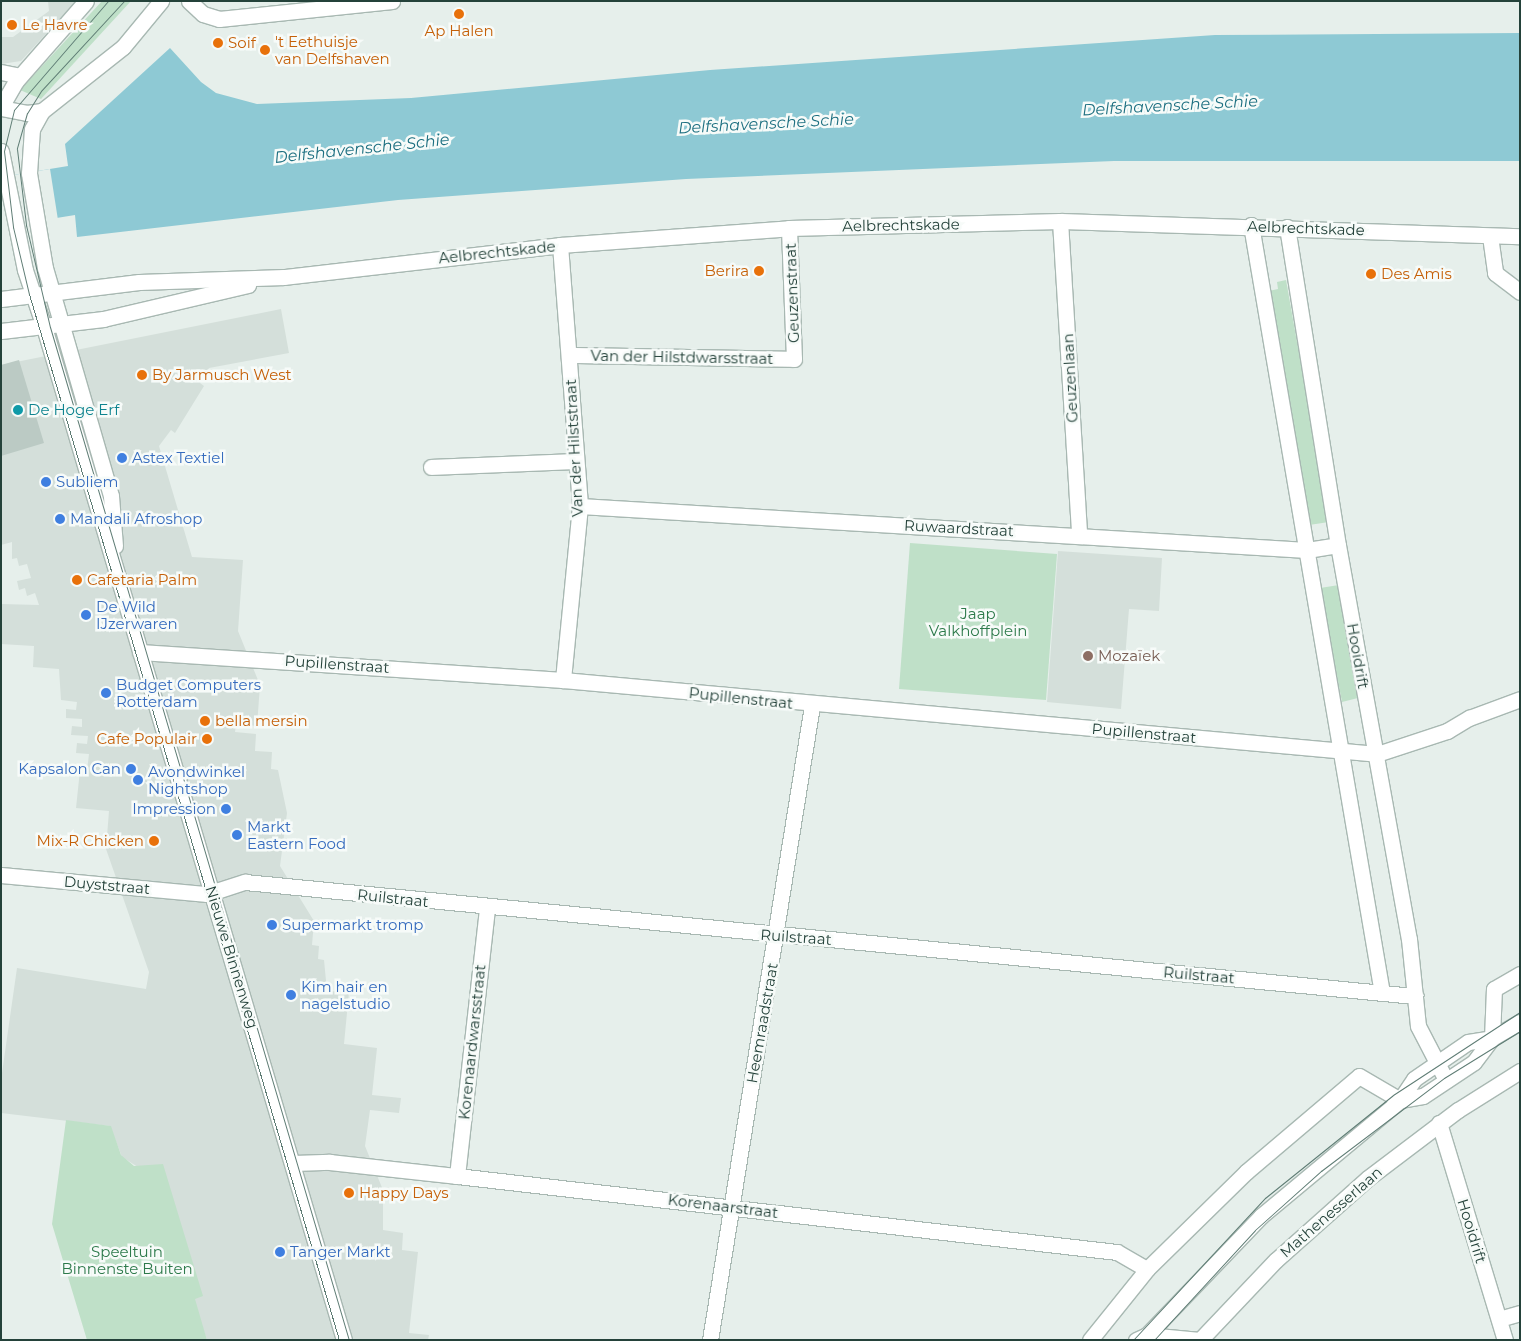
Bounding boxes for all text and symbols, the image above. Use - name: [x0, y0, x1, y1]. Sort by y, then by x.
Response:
- marker: Ap Halen: [453, 8, 465, 20]
- place label: Le Havre: [22, 16, 88, 34]
- marker: Le Havre: [6, 19, 18, 31]
- place label: Ap Halen: [424, 22, 494, 40]
- place label: 't Eethuisje van Delfshaven: [275, 32, 390, 67]
- place label: Soif: [228, 34, 256, 52]
- marker: Soif: [212, 37, 224, 49]
- marker: 't Eethuisje van Delfshaven: [259, 44, 271, 56]
- water label: Delfshavensche Schie: [1082, 92, 1258, 120]
- water label: Delfshavensche Schie: [678, 110, 854, 138]
- water label: Delfshavensche Schie: [274, 130, 450, 168]
- street label: Aelbrechtskade: [842, 215, 960, 235]
- street label: Aelbrechtskade: [1247, 217, 1365, 239]
- street label: Aelbrechtskade: [438, 237, 556, 267]
- street label: Geuzenstraat: [781, 243, 803, 343]
- place label: Berira: [704, 262, 749, 280]
- marker: Berira: [753, 265, 765, 277]
- place label: Des Amis: [1381, 265, 1452, 283]
- marker: Des Amis: [1365, 268, 1377, 280]
- street label: Geuzenlaan: [1059, 333, 1081, 423]
- street label: Van der Hilstdwarsstraat: [590, 346, 774, 368]
- place label: By Jarmusch West: [152, 366, 292, 384]
- marker: By Jarmusch West: [136, 369, 148, 381]
- street label: Van der Hilststraat: [561, 379, 587, 517]
- place label: De Hoge Erf: [28, 401, 119, 419]
- marker: De Hoge Erf: [12, 404, 24, 416]
- place label: Astex Textiel: [132, 449, 224, 467]
- marker: Astex Textiel: [116, 452, 128, 464]
- place label: Subliem: [56, 473, 119, 491]
- marker: Subliem: [40, 476, 52, 488]
- place label: Mandali Afroshop: [70, 510, 202, 528]
- marker: Mandali Afroshop: [54, 513, 66, 525]
- street label: Ruwaardstraat: [904, 516, 1014, 540]
- place label: Cafetaria Palm: [87, 571, 197, 589]
- marker: Cafetaria Palm: [71, 574, 83, 586]
- place label: De Wild IJzerwaren: [96, 597, 178, 632]
- park label: Jaap Valkhoffplein: [929, 604, 1027, 639]
- marker: De Wild IJzerwaren: [80, 609, 92, 621]
- street label: Hooidrift: [1343, 622, 1373, 690]
- place label: Mozaïek: [1098, 647, 1160, 665]
- marker: Mozaïek: [1082, 650, 1094, 662]
- street label: Pupillenstraat: [284, 651, 390, 677]
- place label: Budget Computers Rotterdam: [116, 675, 261, 710]
- street label: Pupillenstraat: [688, 684, 794, 712]
- marker: Budget Computers Rotterdam: [100, 687, 112, 699]
- place label: bella mersin: [215, 712, 308, 730]
- marker: bella mersin: [199, 715, 211, 727]
- street label: Pupillenstraat: [1091, 719, 1197, 747]
- place label: Cafe Populair: [97, 730, 197, 748]
- marker: Cafe Populair: [201, 733, 213, 745]
- place label: Kapsalon Can: [18, 760, 121, 778]
- place label: Avondwinkel Nightshop: [148, 762, 245, 797]
- marker: Kapsalon Can: [125, 763, 137, 775]
- marker: Avondwinkel Nightshop: [132, 774, 144, 786]
- place label: Impression: [132, 800, 216, 818]
- marker: Impression: [220, 803, 232, 815]
- place label: Markt Eastern Food: [247, 817, 346, 852]
- marker: Markt Eastern Food: [231, 829, 243, 841]
- place label: Mix-R Chicken: [36, 832, 144, 850]
- marker: Mix-R Chicken: [148, 835, 160, 847]
- street label: Duyststraat: [63, 872, 151, 898]
- street label: Nieuwe Binnenweg: [202, 883, 262, 1031]
- street label: Ruilstraat: [356, 885, 430, 911]
- place label: Supermarkt tromp: [282, 916, 423, 934]
- marker: Supermarkt tromp: [266, 919, 278, 931]
- street label: Ruilstraat: [760, 926, 832, 948]
- street label: Heemraadstraat: [743, 961, 781, 1085]
- street label: Korenaardwarsstraat: [455, 963, 489, 1121]
- street label: Ruilstraat: [1163, 963, 1235, 987]
- place label: Kim hair en nagelstudio: [301, 977, 390, 1012]
- marker: Kim hair en nagelstudio: [285, 989, 297, 1001]
- street label: Mathenesserlaan: [1276, 1163, 1386, 1261]
- place label: Happy Days: [359, 1184, 449, 1202]
- marker: Happy Days: [343, 1187, 355, 1199]
- street label: Korenaarstraat: [667, 1190, 779, 1222]
- street label: Hooidrift: [1454, 1197, 1490, 1265]
- park label: Speeltuin Binnenste Buiten: [61, 1242, 193, 1277]
- place label: Tanger Markt: [290, 1243, 391, 1261]
- marker: Tanger Markt: [274, 1246, 286, 1258]

